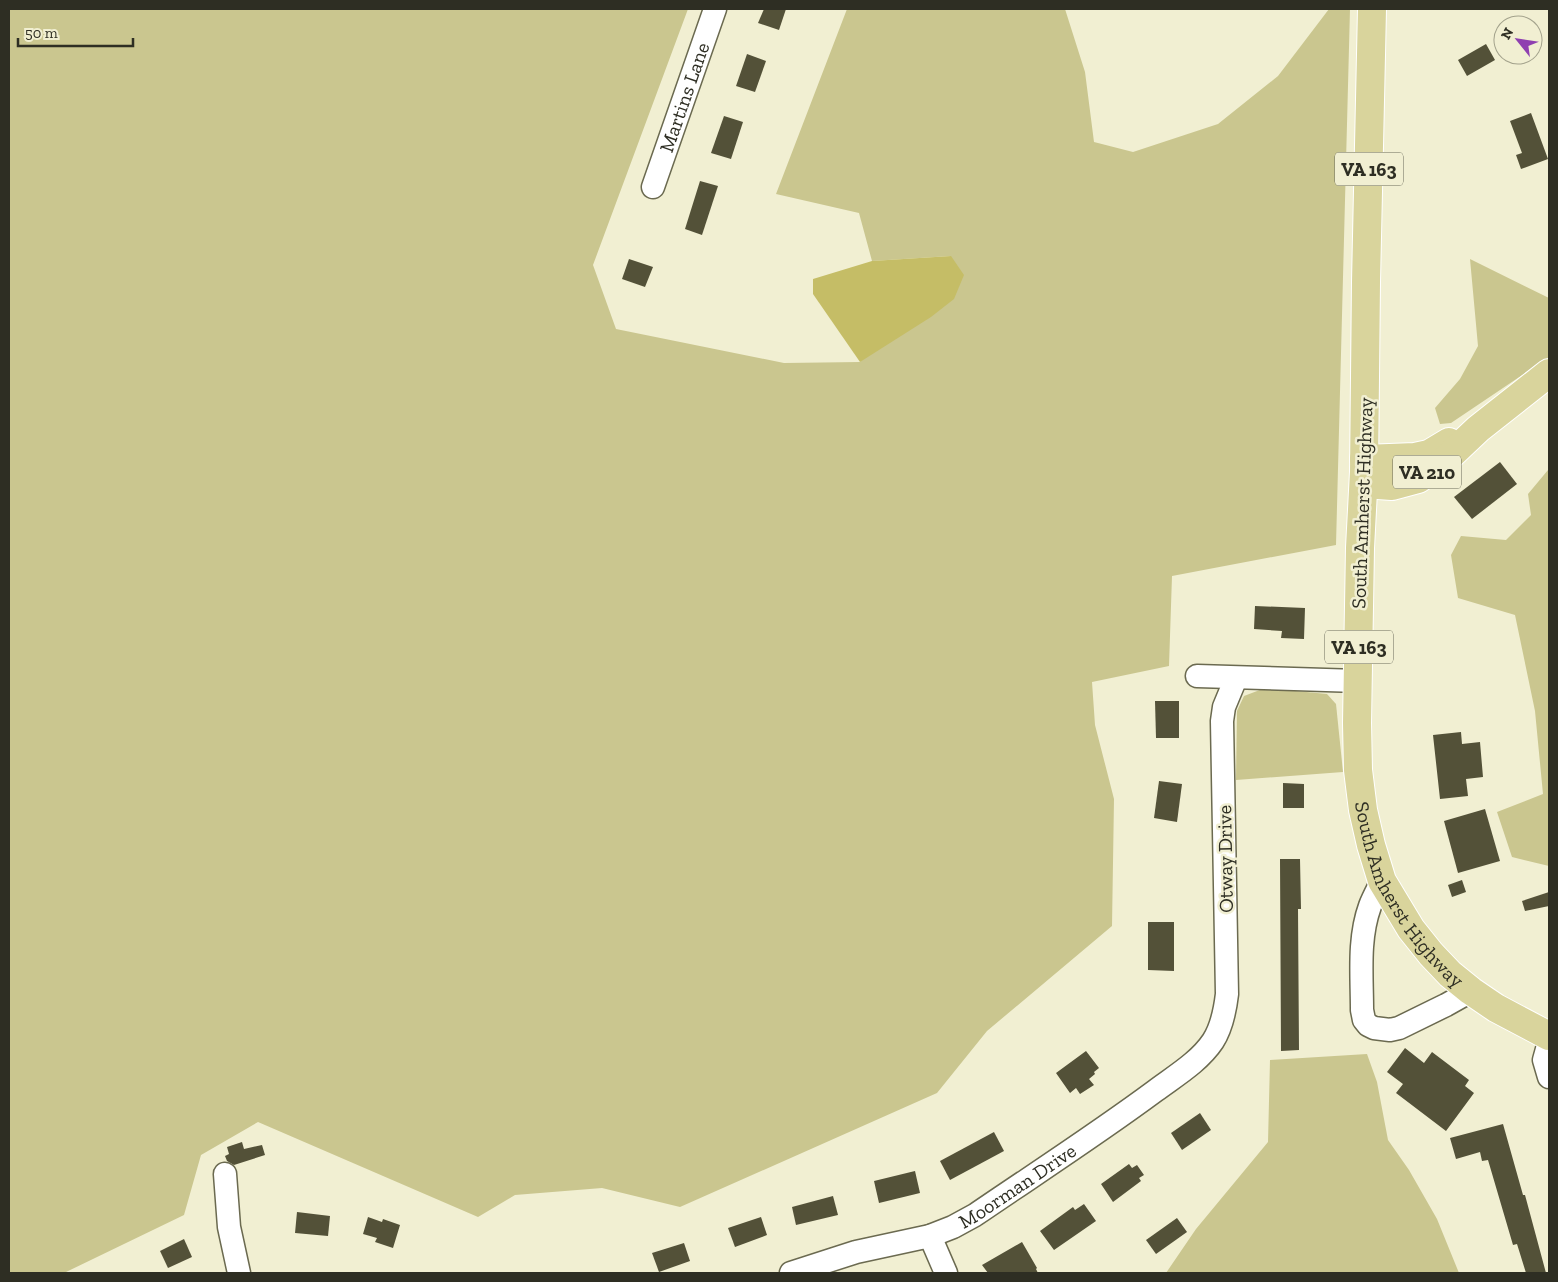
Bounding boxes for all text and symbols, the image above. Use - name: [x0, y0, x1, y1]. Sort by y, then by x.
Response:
- scale bar: [18, 15, 132, 47]
- north arrow: [1493, 15, 1543, 65]
- text: 50 m: [25, 24, 58, 42]
- text: N: [1497, 25, 1517, 43]
- street label: Martins Lane: [654, 39, 714, 155]
- road number: VA 163: [1335, 152, 1403, 185]
- street label: South Amherst Highway: [1346, 396, 1378, 609]
- road number: VA 210: [1393, 456, 1461, 488]
- road number: VA 163: [1325, 630, 1393, 664]
- street label: South Amherst Highway: [1350, 800, 1469, 993]
- street label: Otway Drive: [1212, 805, 1238, 913]
- street label: Moorman Drive: [954, 1138, 1081, 1234]

